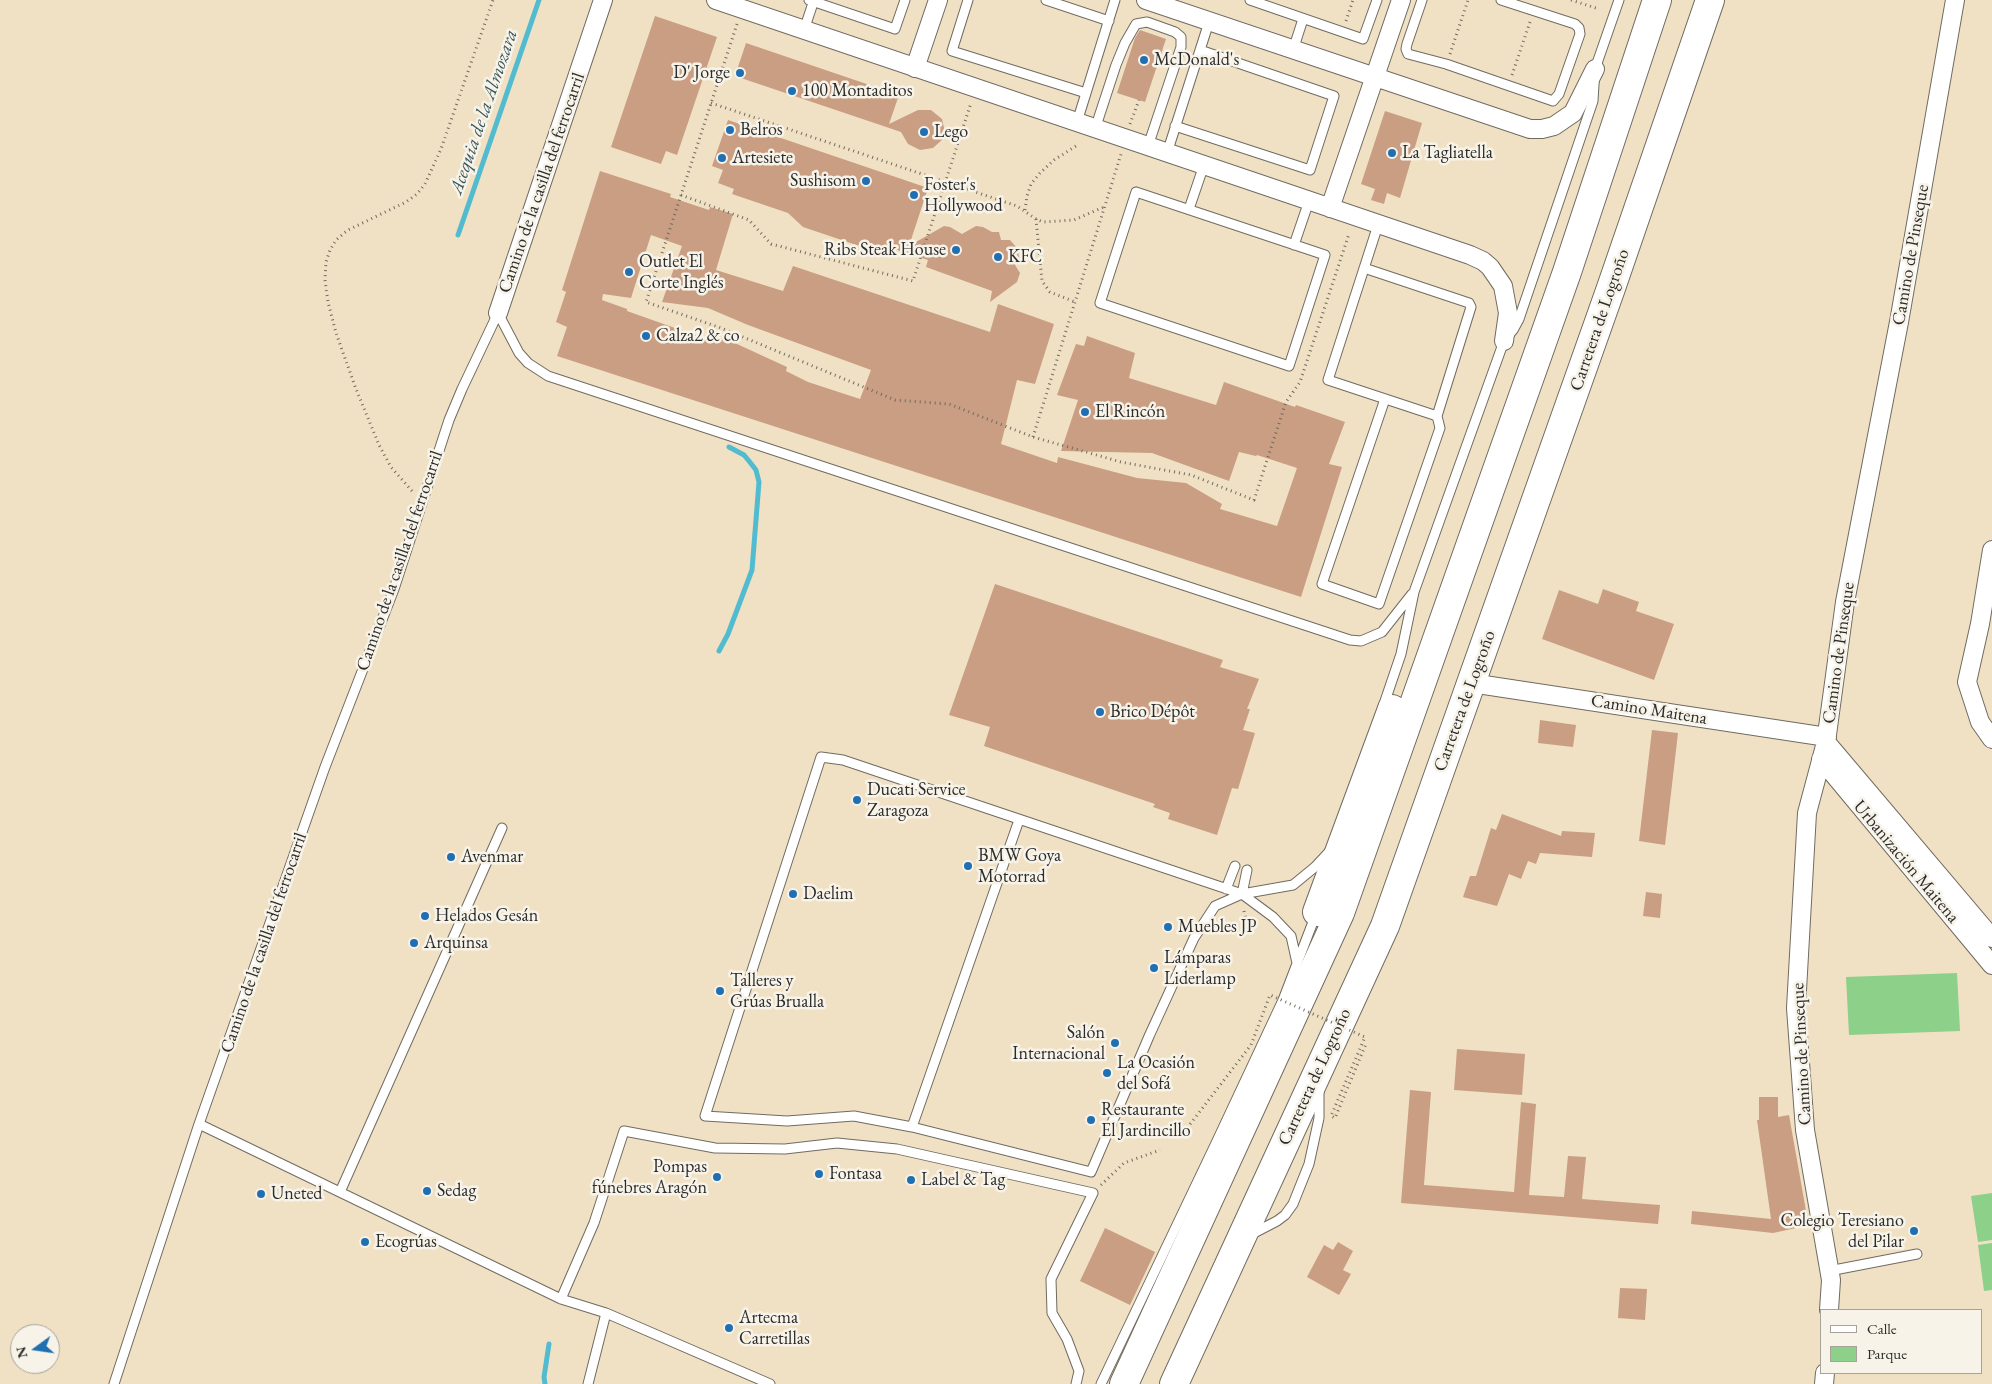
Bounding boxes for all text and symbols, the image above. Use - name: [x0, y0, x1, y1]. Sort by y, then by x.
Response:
- water label: Acequia de la Almozara: [445, 27, 523, 197]
- place label: McDonald's: [1154, 49, 1239, 71]
- marker: McDonald's: [1138, 54, 1150, 66]
- place label: D' Jorge: [673, 62, 730, 84]
- marker: D' Jorge: [734, 67, 746, 79]
- street label: Camino de la casilla del ferrocarril: [494, 70, 590, 296]
- place label: 100 Montaditos: [802, 80, 913, 102]
- marker: 100 Montaditos: [786, 85, 798, 97]
- place label: Belros: [740, 119, 783, 141]
- place label: Lego: [934, 121, 968, 143]
- marker: Belros: [724, 124, 736, 136]
- marker: Lego: [918, 126, 930, 138]
- place label: La Tagliatella: [1402, 142, 1493, 164]
- place label: Artesiete: [732, 147, 793, 169]
- marker: La Tagliatella: [1386, 147, 1398, 159]
- marker: Artesiete: [716, 152, 728, 164]
- place label: Sushisom: [790, 170, 856, 192]
- place label: Foster's Hollywood: [924, 174, 1003, 216]
- marker: Sushisom: [860, 175, 872, 187]
- street label: Camino de Pinseque: [1888, 183, 1934, 327]
- marker: Foster's Hollywood: [908, 189, 920, 201]
- place label: Ribs Steak House: [824, 239, 946, 261]
- marker: Ribs Steak House: [950, 244, 962, 256]
- place label: KFC: [1008, 246, 1042, 268]
- street label: Carretera de Logroño: [1566, 246, 1634, 394]
- place label: Outlet El Corte Inglés: [639, 251, 724, 294]
- marker: KFC: [992, 251, 1004, 263]
- marker: Outlet El Corte Inglés: [623, 266, 635, 278]
- place label: Calza2 & co: [656, 325, 740, 347]
- marker: Calza2 & co: [640, 330, 652, 342]
- place label: El Rincón: [1095, 401, 1165, 423]
- marker: El Rincón: [1079, 406, 1091, 418]
- street label: Camino de la casilla del ferrocarril: [352, 448, 448, 674]
- street label: Camino de Pinseque: [1818, 581, 1860, 725]
- street label: Carretera de Logroño: [1429, 627, 1501, 775]
- street label: Camino Maitena: [1589, 690, 1709, 730]
- place label: Brico Dépôt: [1110, 701, 1195, 723]
- marker: Brico Dépôt: [1094, 706, 1106, 718]
- place label: Ducati Service Zaragoza: [867, 779, 966, 822]
- marker: Ducati Service Zaragoza: [851, 794, 863, 806]
- street label: Urbanización Maitena: [1848, 796, 1964, 928]
- street label: Camino de la casilla del ferrocarril: [216, 830, 312, 1056]
- place label: BMW Goya Motorrad: [978, 845, 1061, 888]
- place label: Avenmar: [461, 846, 523, 868]
- marker: Avenmar: [445, 851, 457, 863]
- marker: BMW Goya Motorrad: [962, 860, 974, 872]
- place label: Daelim: [803, 883, 854, 905]
- marker: Daelim: [787, 888, 799, 900]
- place label: Helados Gesán: [435, 905, 538, 927]
- marker: Helados Gesán: [419, 910, 431, 922]
- place label: Muebles JP: [1178, 916, 1257, 938]
- marker: Muebles JP: [1162, 921, 1174, 933]
- place label: Arquinsa: [424, 932, 488, 954]
- marker: Arquinsa: [408, 937, 420, 949]
- place label: Lámparas Liderlamp: [1164, 947, 1236, 990]
- marker: Lámparas Liderlamp: [1148, 962, 1160, 974]
- place label: Talleres y Grúas Brualla: [730, 970, 824, 1012]
- street label: Camino de Pinseque: [1787, 982, 1817, 1126]
- marker: Talleres y Grúas Brualla: [714, 985, 726, 997]
- street label: Carretera de Logroño: [1274, 1005, 1356, 1149]
- place label: Salón Internacional: [1012, 1022, 1105, 1064]
- marker: Salón Internacional: [1109, 1037, 1121, 1049]
- place label: La Ocasión del Sofá: [1117, 1052, 1195, 1094]
- marker: La Ocasión del Sofá: [1101, 1067, 1113, 1079]
- place label: Restaurante El Jardincillo: [1101, 1099, 1191, 1142]
- marker: Restaurante El Jardincillo: [1085, 1114, 1097, 1126]
- place label: Pompas fúnebres Aragón: [592, 1156, 707, 1198]
- place label: Fontasa: [829, 1163, 882, 1185]
- marker: Fontasa: [813, 1168, 825, 1180]
- place label: Label & Tag: [921, 1169, 1005, 1191]
- marker: Pompas fúnebres Aragón: [711, 1171, 723, 1183]
- marker: Label & Tag: [905, 1174, 917, 1186]
- place label: Sedag: [437, 1180, 476, 1202]
- place label: Uneted: [271, 1183, 322, 1205]
- marker: Sedag: [421, 1185, 433, 1197]
- marker: Uneted: [255, 1188, 267, 1200]
- place label: Colegio Teresiano del Pilar: [1780, 1210, 1904, 1252]
- marker: Colegio Teresiano del Pilar: [1908, 1225, 1920, 1237]
- place label: Ecogrúas: [375, 1231, 437, 1253]
- marker: Ecogrúas: [359, 1236, 371, 1248]
- place label: Artecma Carretillas: [739, 1307, 810, 1350]
- legend: [1820, 1309, 1982, 1374]
- text: Calle: [1867, 1319, 1897, 1338]
- marker: Artecma Carretillas: [723, 1322, 735, 1334]
- north arrow: [10, 1324, 60, 1374]
- text: Parque: [1867, 1344, 1907, 1363]
- text: N: [11, 1345, 32, 1360]

